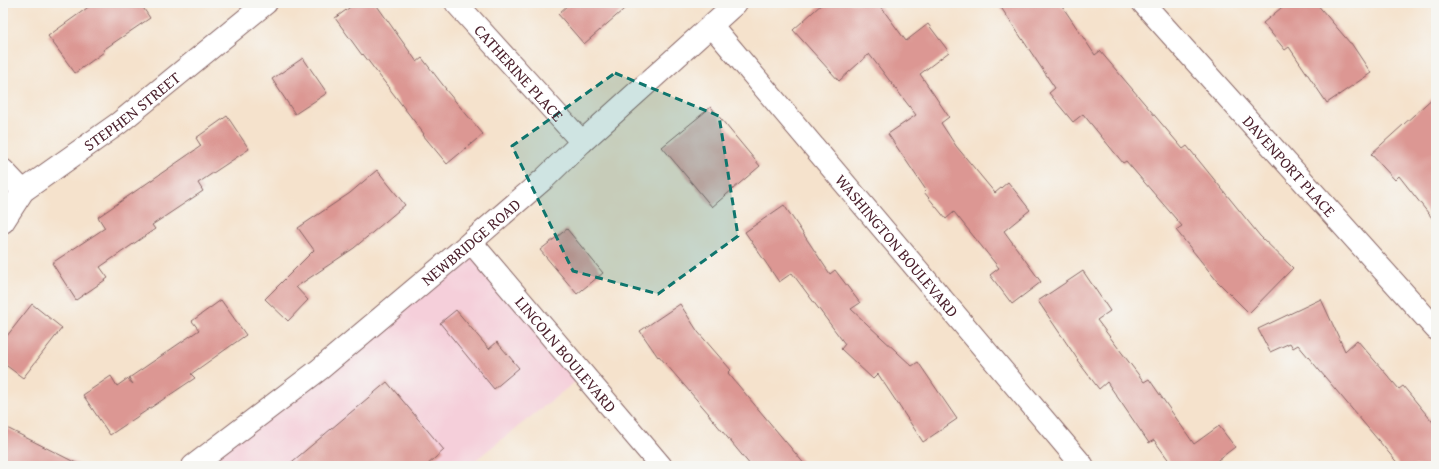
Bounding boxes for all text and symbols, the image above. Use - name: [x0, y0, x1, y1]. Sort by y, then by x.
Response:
- street label: CATHERINE PLACE: [469, 19, 570, 127]
- street label: STEPHEN STREET: [78, 66, 186, 157]
- street label: DAVENPORT PLACE: [1237, 110, 1341, 222]
- street label: WASHINGTON BOULEVARD: [830, 169, 965, 322]
- street label: NEWBRIDGE ROAD: [416, 192, 526, 291]
- street label: LINCOLN BOULEVARD: [510, 291, 623, 418]

